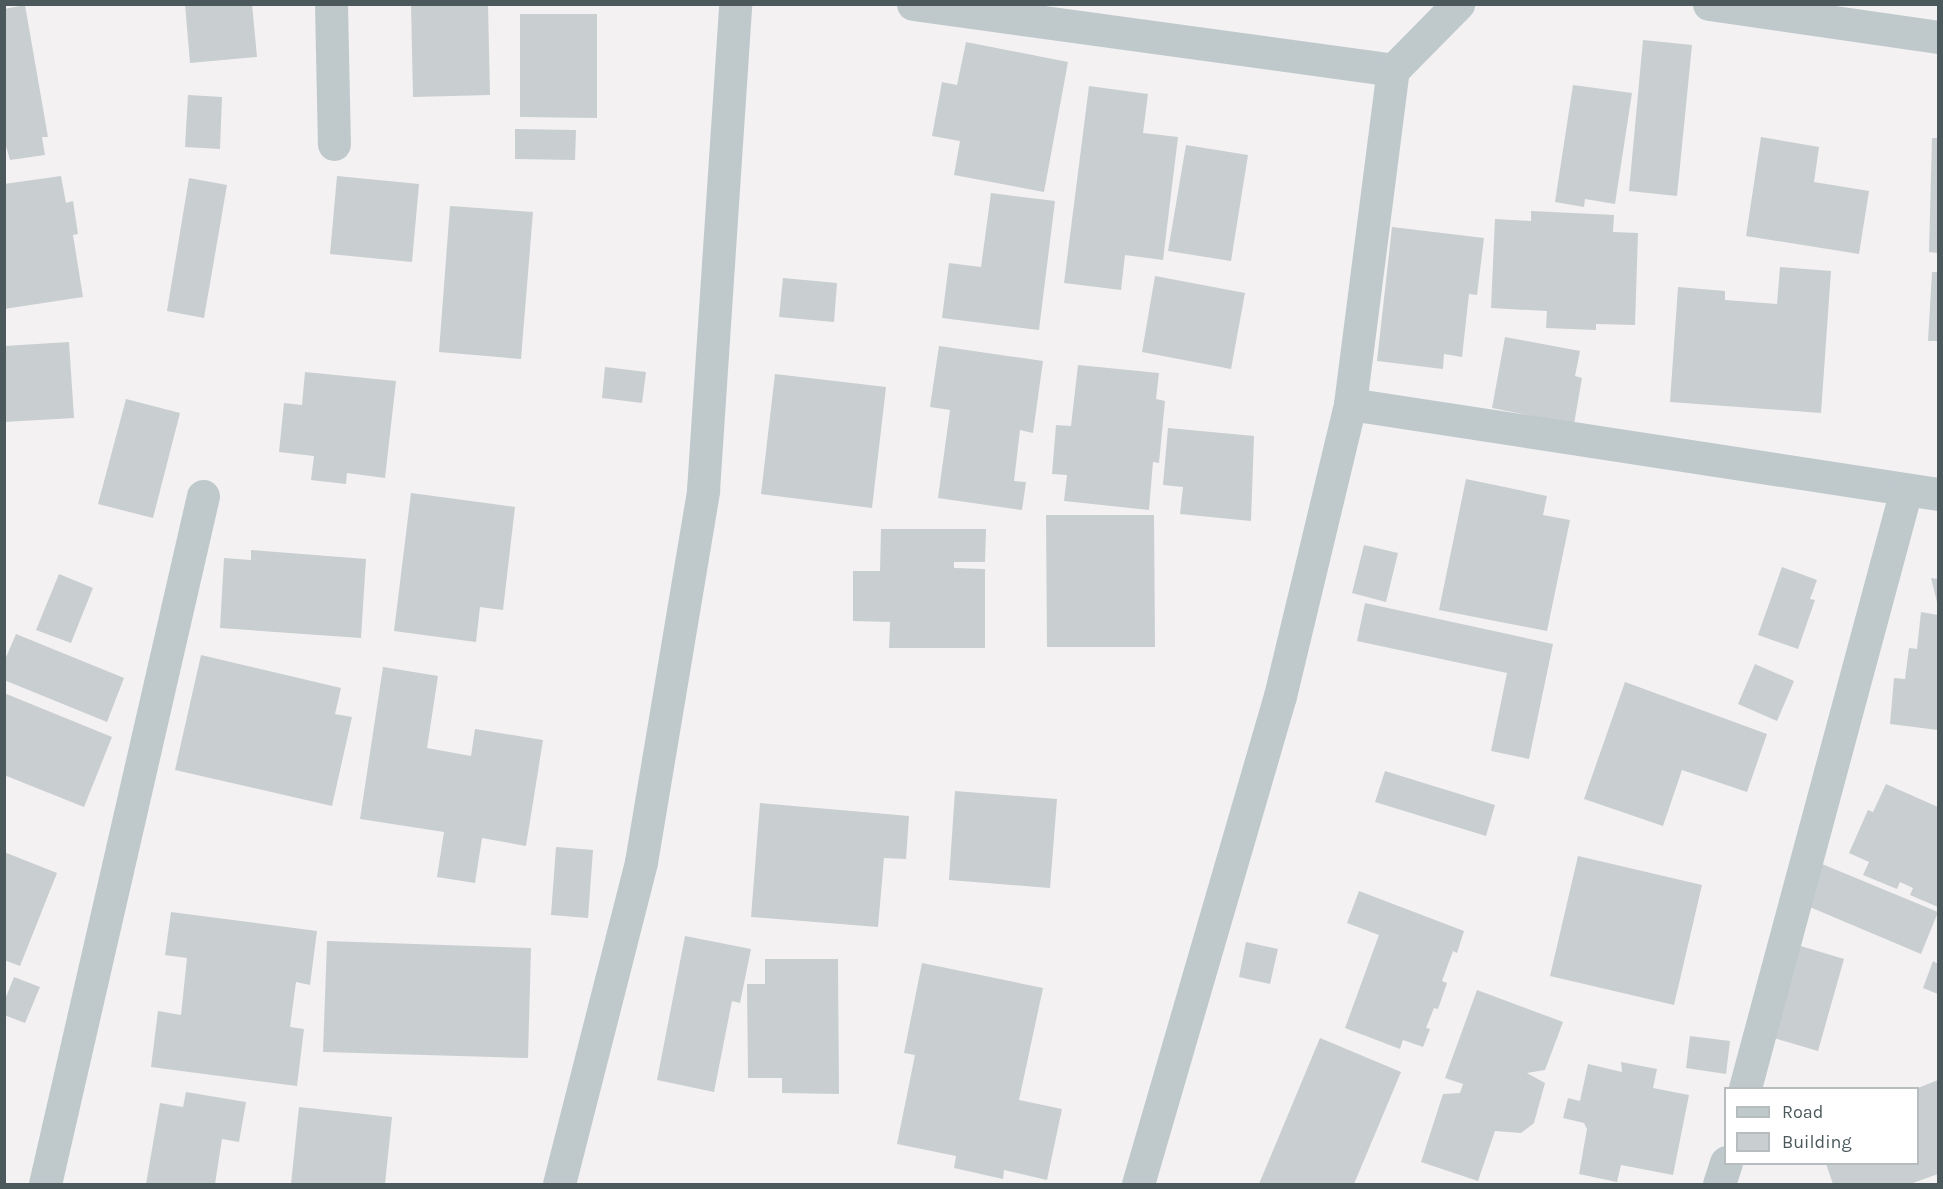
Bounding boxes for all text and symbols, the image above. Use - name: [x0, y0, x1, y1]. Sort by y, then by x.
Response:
- legend: [1724, 1087, 1919, 1165]
- text: Road: [1782, 1101, 1823, 1123]
- text: Building: [1782, 1131, 1852, 1153]

